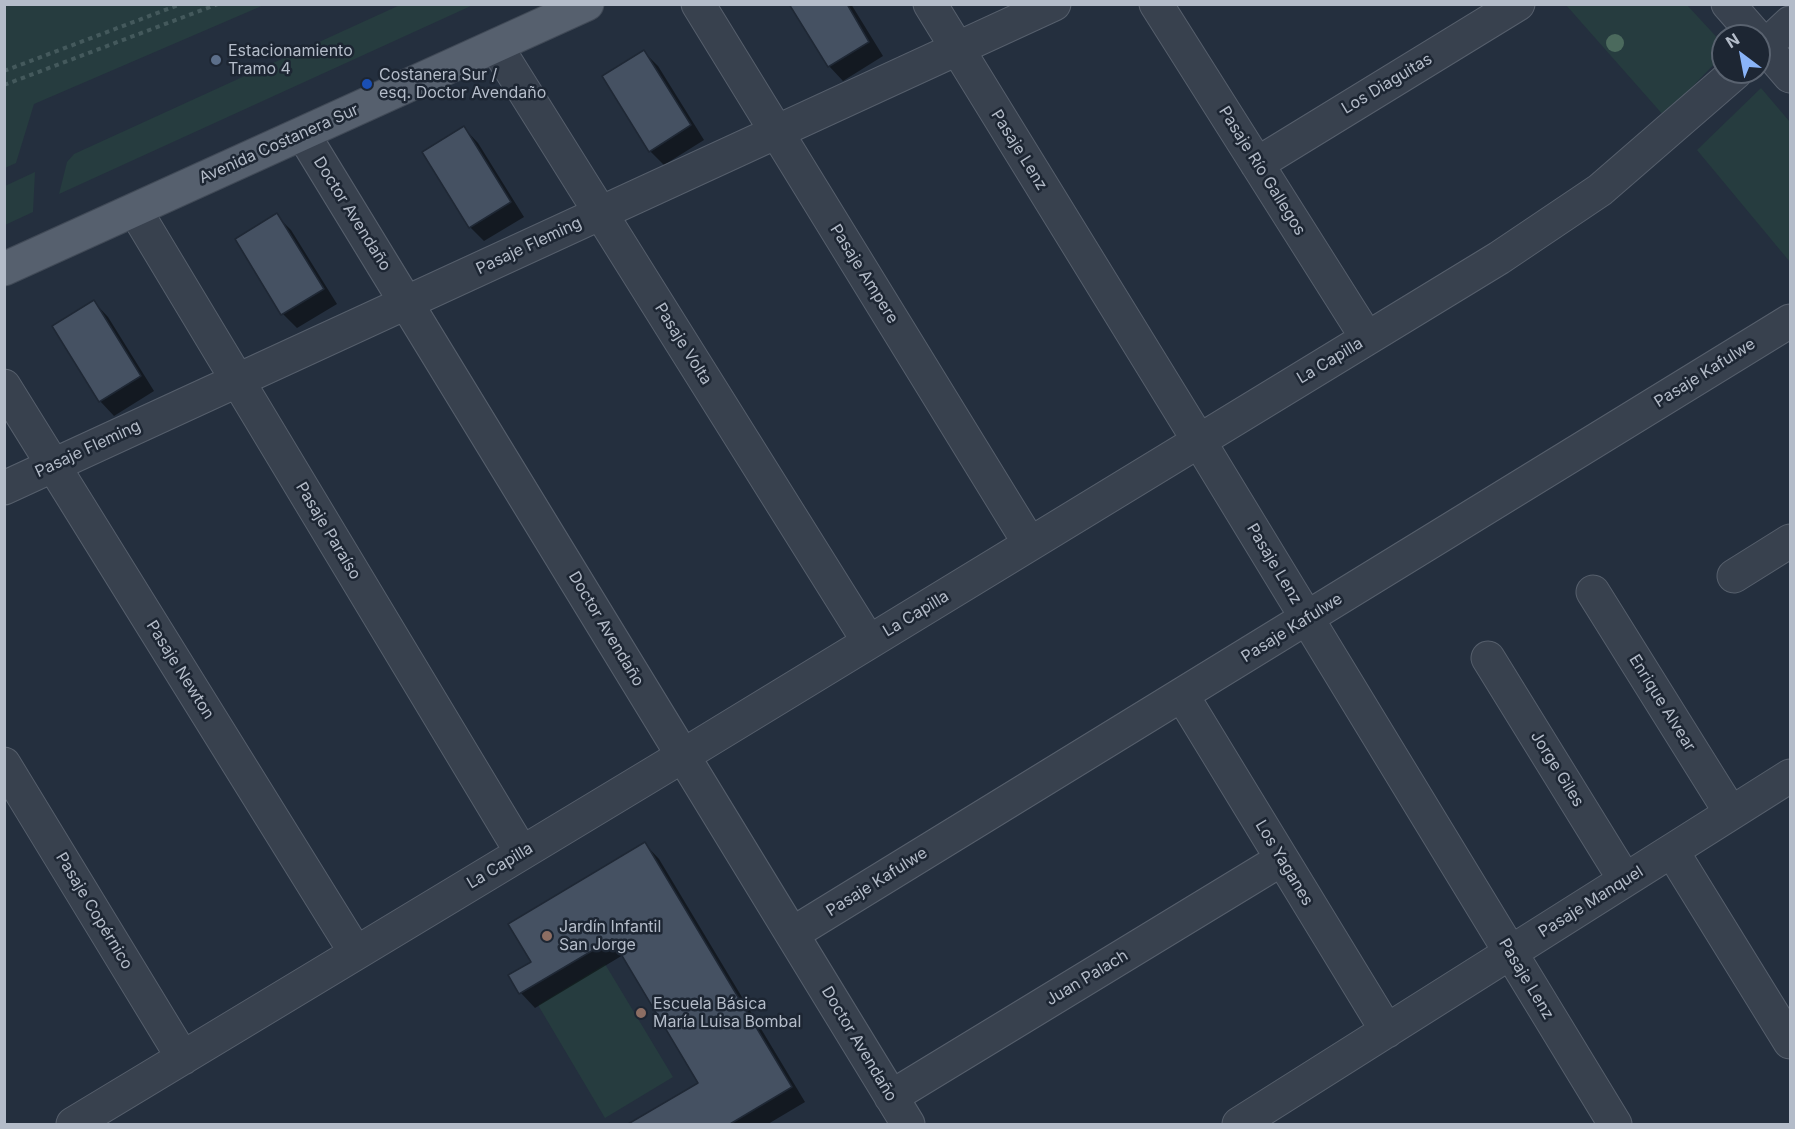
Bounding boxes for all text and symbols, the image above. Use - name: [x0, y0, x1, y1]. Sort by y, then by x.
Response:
- north arrow: [1711, 24, 1771, 84]
- text: N: [1722, 29, 1743, 52]
- place label: Estacionamiento Tramo 4: [228, 41, 353, 79]
- street label: Los Diaguitas: [1338, 50, 1436, 118]
- marker: Estacionamiento Tramo 4: [209, 53, 223, 67]
- place label: Costanera Sur / esq. Doctor Avendaño: [379, 65, 546, 103]
- marker: Costanera Sur / esq. Doctor Avendaño: [360, 77, 374, 91]
- street label: Avenida Costanera Sur: [196, 100, 362, 188]
- street label: Pasaje Río Gallegos: [1215, 103, 1309, 239]
- street label: Pasaje Lenz: [987, 106, 1051, 194]
- street label: Doctor Avendaño: [309, 153, 395, 275]
- street label: Pasaje Fleming: [473, 213, 585, 279]
- street label: Pasaje Ampere: [826, 221, 902, 327]
- street label: Pasaje Volta: [650, 300, 716, 388]
- street label: La Capilla: [1294, 334, 1366, 388]
- street label: Pasaje Kafulwe: [1651, 334, 1759, 412]
- street label: Pasaje Fleming: [32, 416, 144, 482]
- street label: Pasaje Paraíso: [291, 479, 365, 583]
- street label: Pasaje Lenz: [1242, 520, 1306, 608]
- street label: Doctor Avendaño: [564, 568, 648, 690]
- street label: La Capilla: [880, 587, 952, 641]
- street label: Pasaje Kafulwe: [1238, 589, 1346, 667]
- street label: Pasaje Newton: [142, 617, 218, 723]
- street label: Enrique Alvear: [1625, 651, 1699, 755]
- street label: Jorge Giles: [1526, 728, 1588, 810]
- street label: Los Yaganes: [1251, 817, 1317, 909]
- street label: La Capilla: [464, 839, 536, 893]
- street label: Pasaje Kafulwe: [823, 843, 931, 921]
- street label: Pasaje Copérnico: [52, 849, 136, 973]
- street label: Pasaje Manquel: [1535, 862, 1647, 942]
- place label: Jardín Infantil San Jorge: [559, 917, 661, 955]
- marker: Jardín Infantil San Jorge: [540, 929, 554, 943]
- street label: Pasaje Lenz: [1494, 935, 1558, 1023]
- street label: Juan Palach: [1043, 946, 1131, 1010]
- street label: Doctor Avendaño: [817, 983, 901, 1105]
- place label: Escuela Básica María Luisa Bombal: [653, 994, 801, 1032]
- marker: Escuela Básica María Luisa Bombal: [634, 1006, 648, 1020]

